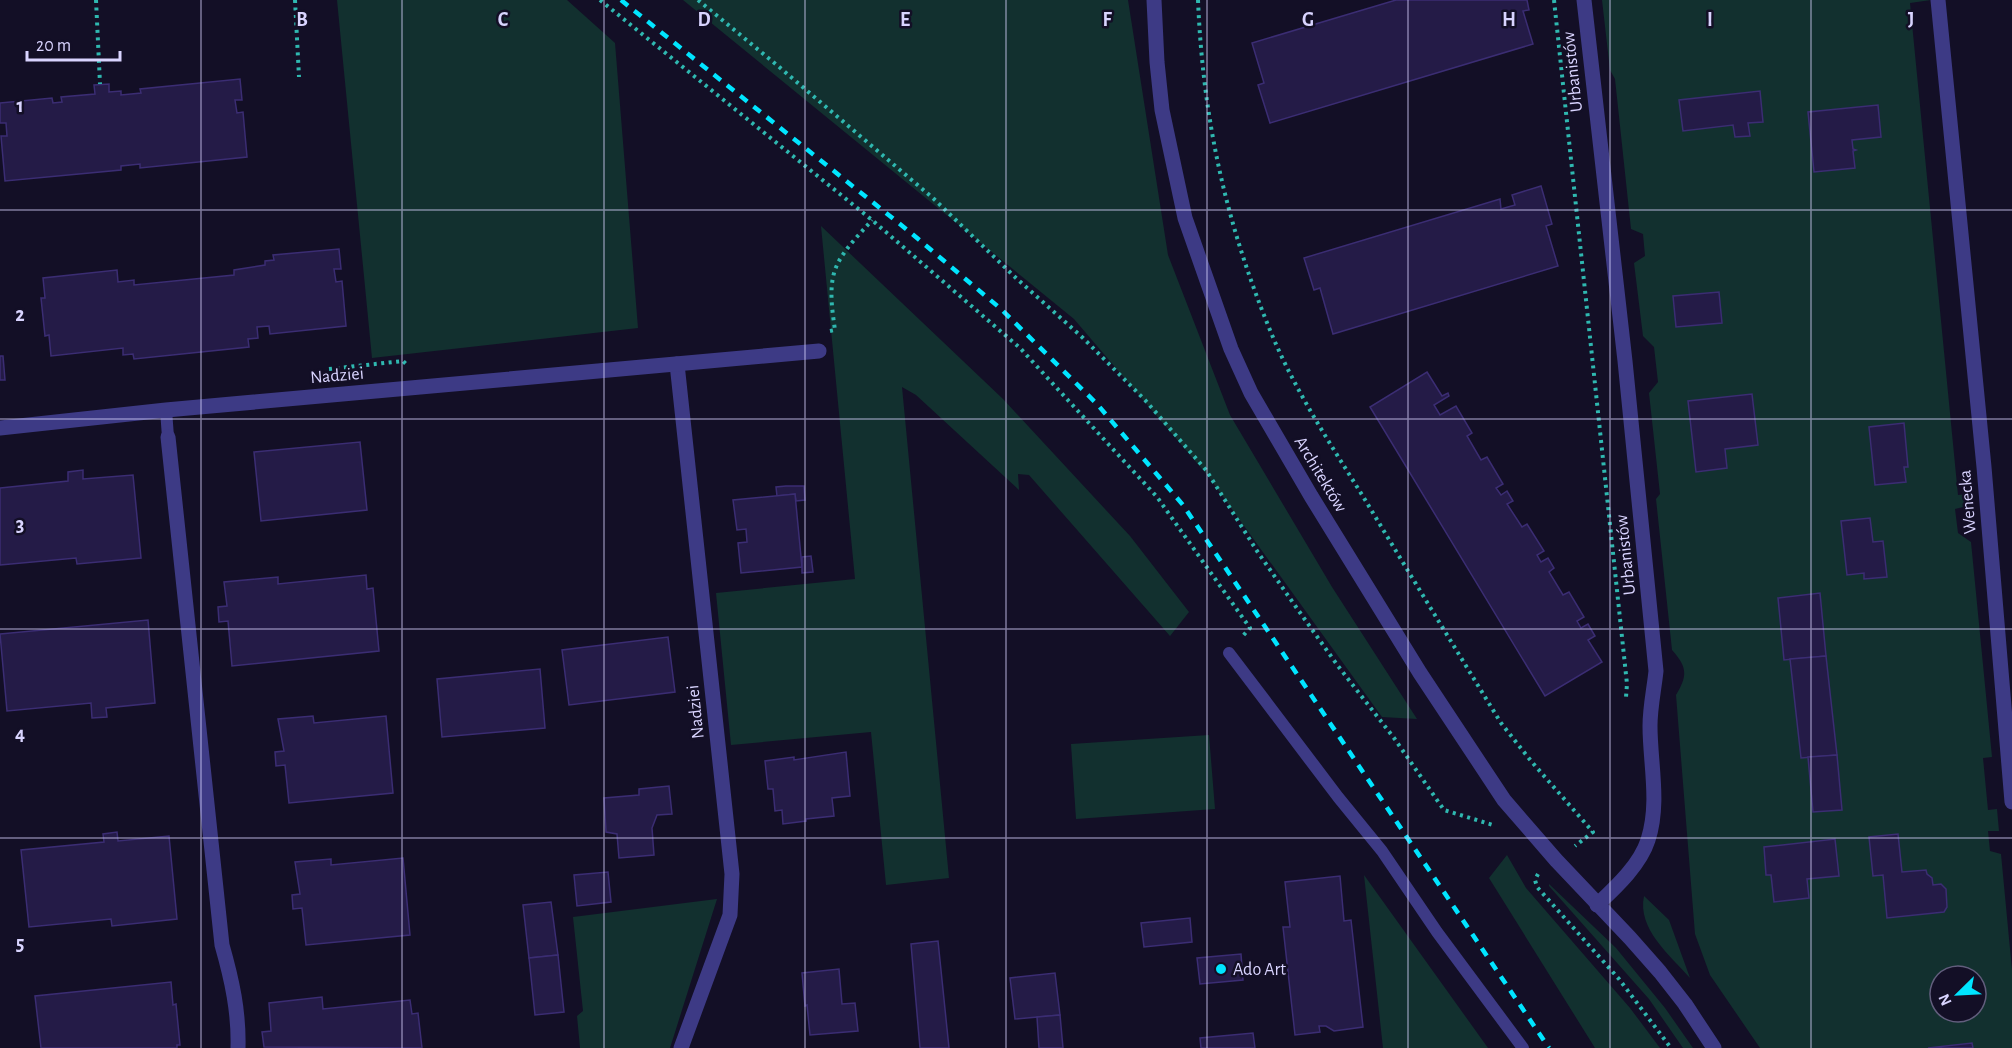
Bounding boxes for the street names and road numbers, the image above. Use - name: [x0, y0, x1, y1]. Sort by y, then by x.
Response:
- street label: Urbanistów: [1560, 31, 1586, 113]
- street label: Nadziei: [309, 365, 365, 387]
- street label: Architektów: [1291, 434, 1350, 516]
- street label: Wenecka: [1956, 469, 1980, 535]
- street label: Urbanistów: [1613, 514, 1639, 596]
- street label: Nadziei: [684, 684, 708, 740]

